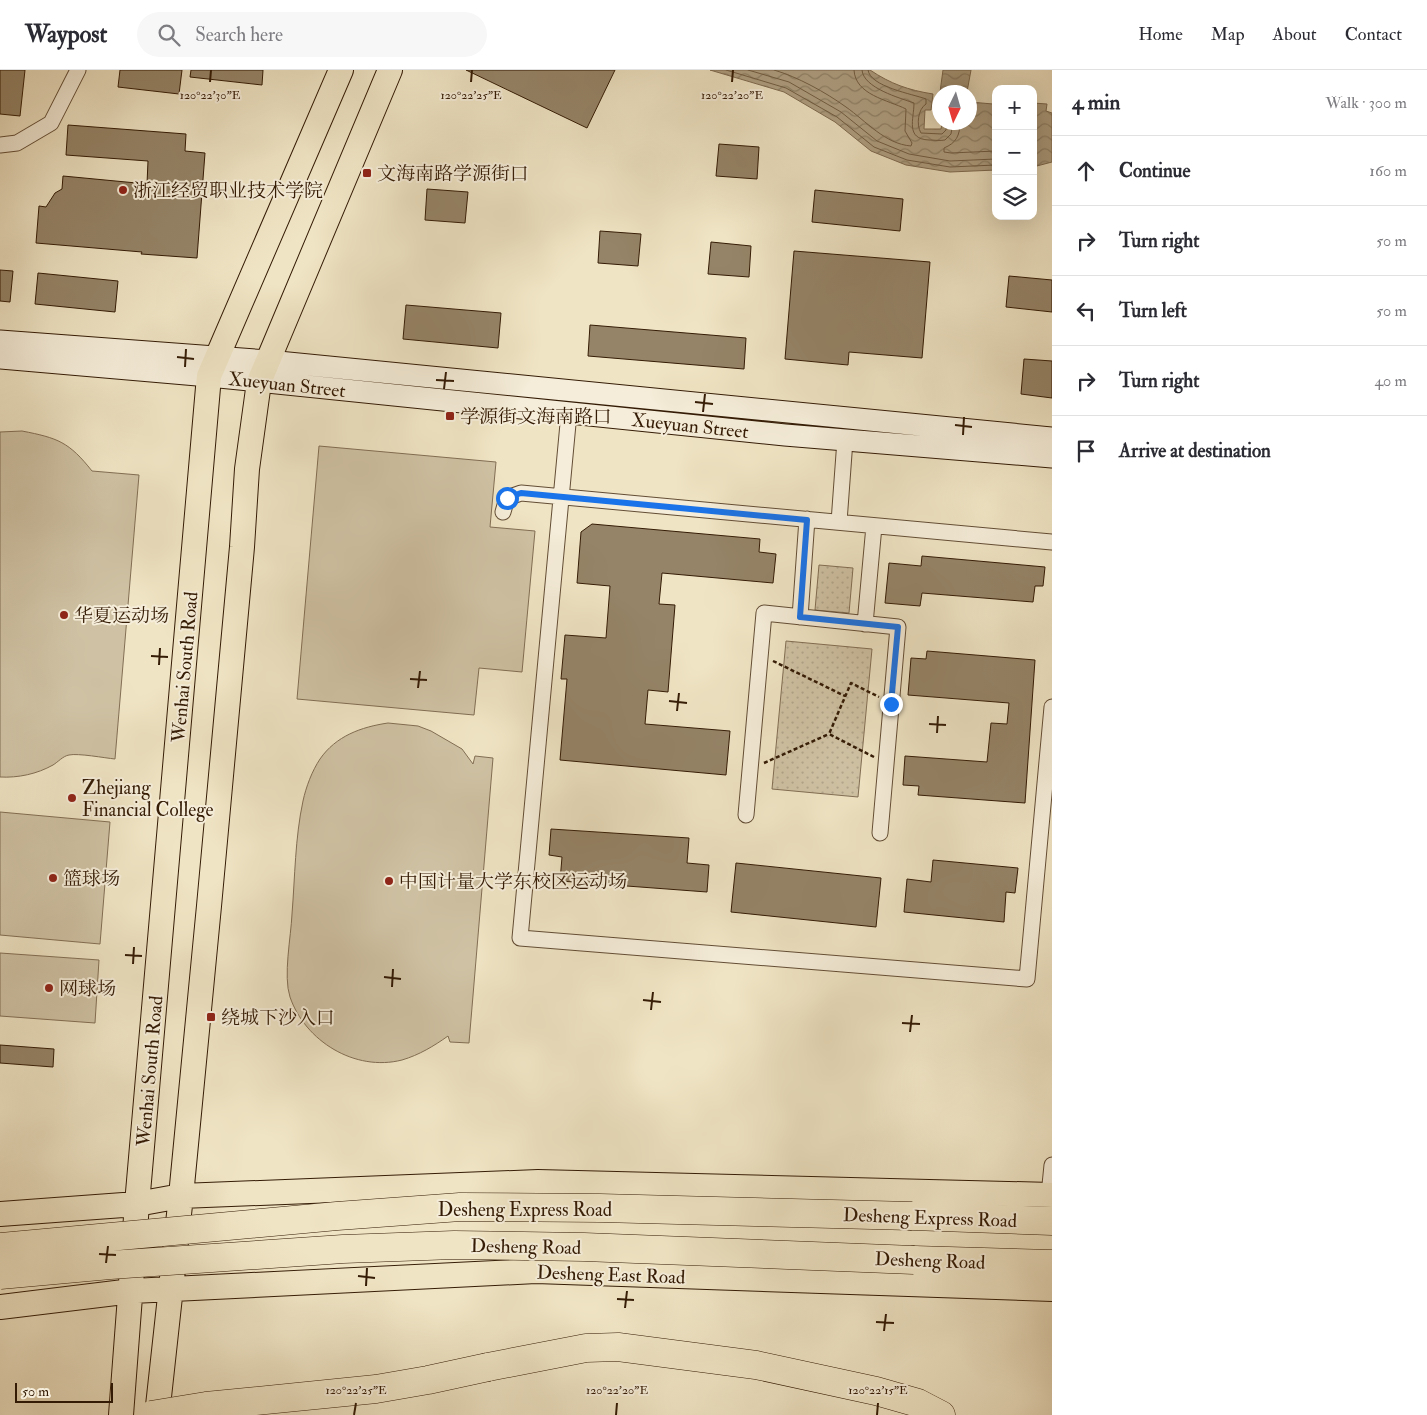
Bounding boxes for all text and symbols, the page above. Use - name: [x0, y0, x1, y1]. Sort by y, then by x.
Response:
- search box: [137, 12, 487, 57]
- text: Waypost: [25, 19, 107, 50]
- icon: search: [155, 21, 183, 49]
- text: Search here: [195, 23, 283, 47]
- text: Home: [1138, 23, 1183, 46]
- text: Map: [1211, 23, 1245, 46]
- text: About: [1273, 23, 1317, 46]
- text: Contact: [1345, 23, 1402, 46]
- north arrow: [932, 85, 977, 130]
- map controls: [992, 85, 1037, 220]
- button: +: [992, 85, 1037, 130]
- text: 120°22'30"E: [180, 88, 241, 103]
- text: 120°22'25"E: [440, 88, 502, 103]
- text: 120°22'20"E: [701, 88, 763, 103]
- text: 4 min: [1072, 89, 1120, 116]
- text: Walk · 300 m: [1326, 93, 1407, 113]
- button: −: [992, 130, 1037, 175]
- icon: ahead: [1072, 157, 1100, 185]
- text: Continue: [1119, 159, 1190, 183]
- text: 160 m: [1369, 161, 1407, 181]
- place label: 文海南路学源街口: [377, 162, 529, 186]
- marker: 文海南路学源街口: [361, 167, 373, 179]
- button: layers: [992, 175, 1037, 220]
- place label: 浙江经贸职业技术学院: [133, 179, 323, 203]
- marker: 浙江经贸职业技术学院: [117, 184, 129, 196]
- icon: right: [1072, 227, 1100, 255]
- text: Turn right: [1119, 229, 1199, 253]
- text: 50 m: [1376, 231, 1407, 251]
- icon: left: [1072, 297, 1100, 325]
- text: Turn left: [1119, 299, 1187, 323]
- text: 50 m: [1376, 301, 1407, 321]
- street label: Xueyuan Street: [227, 367, 347, 403]
- icon: right: [1072, 367, 1100, 395]
- text: Turn right: [1119, 369, 1199, 393]
- text: 40 m: [1374, 371, 1407, 391]
- place label: 学源街文海南路口: [460, 405, 612, 429]
- street label: Xueyuan Street: [630, 408, 750, 444]
- marker: 学源街文海南路口: [444, 410, 456, 422]
- icon: arrive: [1072, 437, 1100, 465]
- text: Arrive at destination: [1119, 439, 1271, 463]
- route start: [496, 487, 519, 510]
- street label: Wenhai South Road: [166, 590, 204, 745]
- place label: 华夏运动场: [74, 604, 169, 628]
- marker: 华夏运动场: [58, 609, 70, 621]
- route end: [880, 693, 903, 716]
- place label: Zhejiang Financial College: [82, 776, 214, 822]
- marker: Zhejiang Financial College: [66, 792, 78, 804]
- place label: 篮球场: [63, 867, 120, 891]
- place label: 中国计量大学东校区运动场: [399, 870, 627, 894]
- marker: 篮球场: [47, 872, 59, 884]
- marker: 中国计量大学东校区运动场: [383, 875, 395, 887]
- place label: 网球场: [59, 977, 116, 1001]
- marker: 网球场: [43, 982, 55, 994]
- street label: Wenhai South Road: [131, 994, 169, 1149]
- place label: 绕城下沙入口: [221, 1006, 335, 1030]
- marker: 绕城下沙入口: [205, 1011, 217, 1023]
- street label: Desheng Express Road: [438, 1198, 613, 1223]
- street label: Desheng Express Road: [842, 1203, 1018, 1234]
- street label: Desheng Road: [470, 1234, 582, 1260]
- street label: Desheng Road: [874, 1247, 986, 1275]
- street label: Desheng East Road: [536, 1260, 686, 1290]
- scale bar: [15, 1380, 112, 1403]
- text: 50 m: [22, 1383, 49, 1400]
- text: 120°22'25"E: [325, 1383, 387, 1398]
- text: 120°22'20"E: [586, 1383, 648, 1398]
- text: 120°22'15"E: [848, 1383, 908, 1398]

